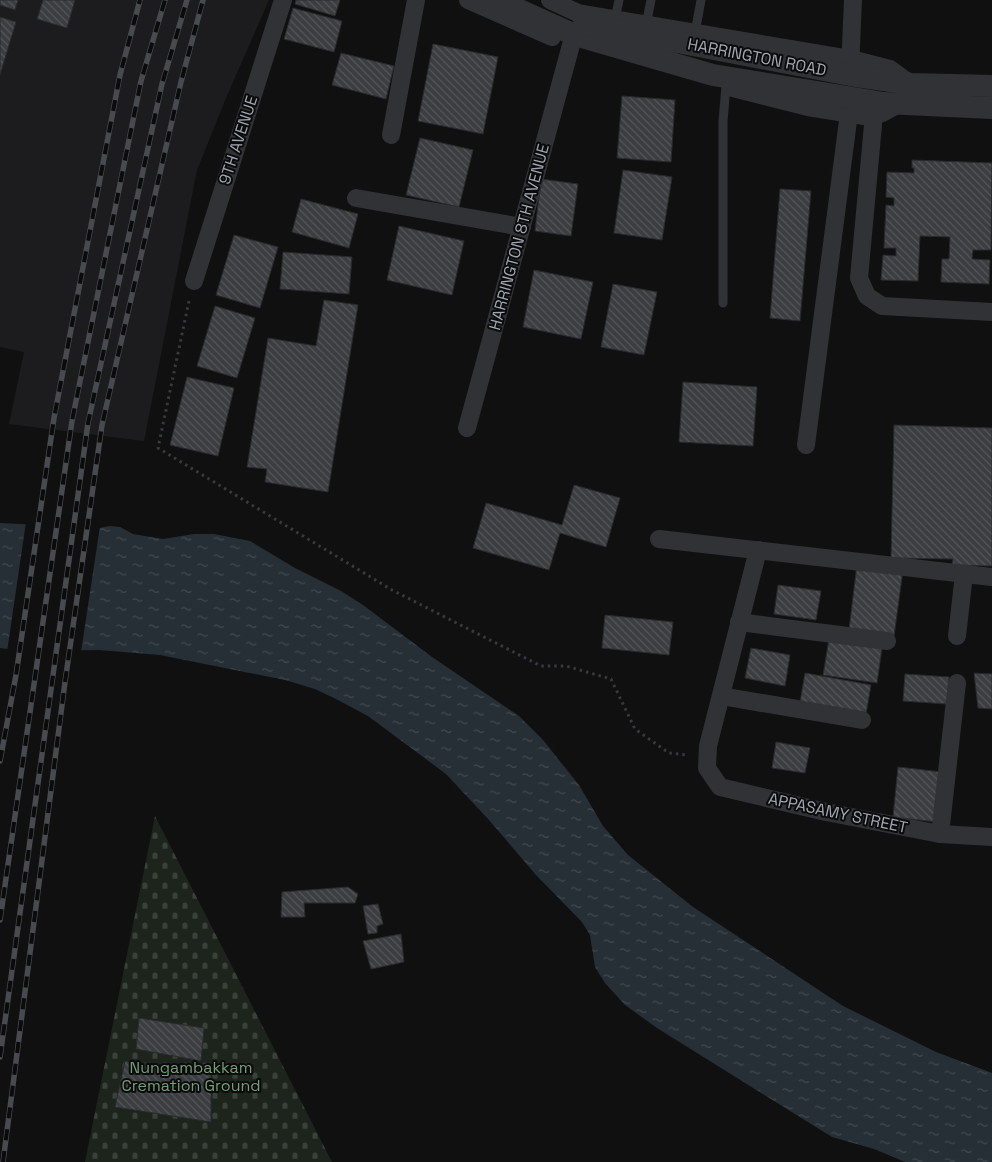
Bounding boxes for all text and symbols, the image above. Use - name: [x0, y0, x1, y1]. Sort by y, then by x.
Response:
- street label: HARRINGTON ROAD: [686, 33, 828, 81]
- street label: 9TH AVENUE: [214, 93, 262, 187]
- street label: HARRINGTON 8TH AVENUE: [484, 142, 554, 332]
- street label: APPASAMY STREET: [766, 788, 910, 838]
- park label: Nungambakkam Cremation Ground: [121, 1057, 261, 1096]

